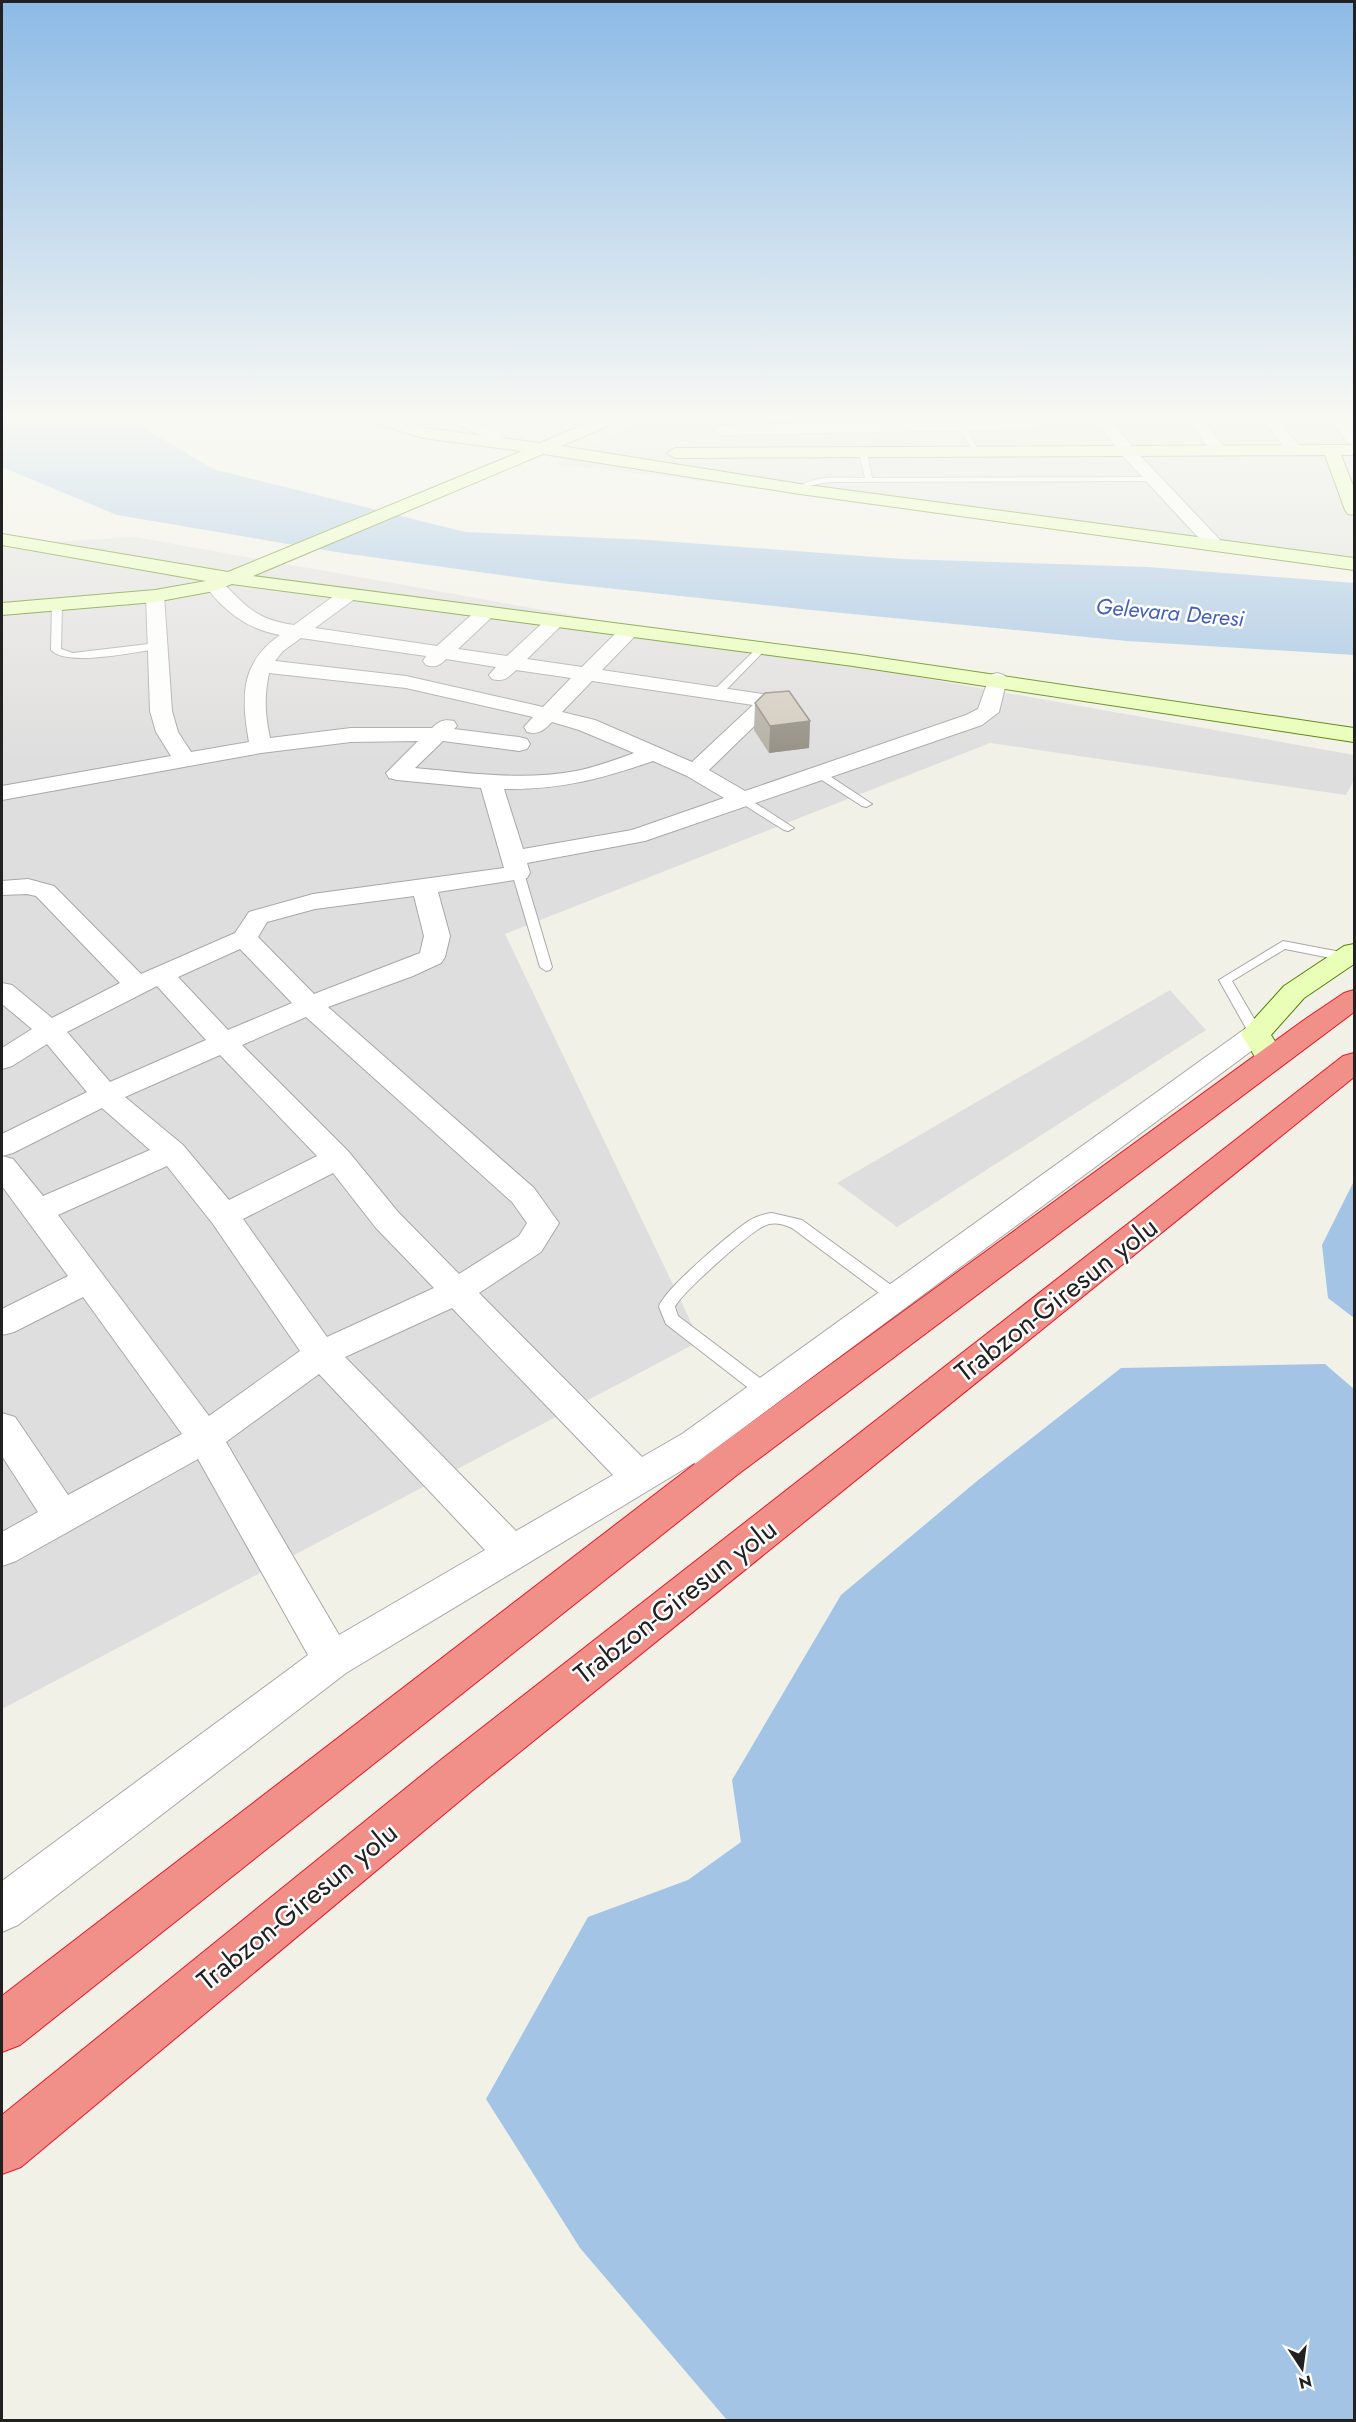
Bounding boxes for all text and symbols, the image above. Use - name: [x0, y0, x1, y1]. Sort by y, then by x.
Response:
- water label: Gelevara Deresi: [1095, 590, 1246, 634]
- street label: Trabzon-Giresun yolu: [946, 1207, 1167, 1392]
- street label: Trabzon-Giresun yolu: [565, 1509, 786, 1694]
- street label: Trabzon-Giresun yolu: [188, 1813, 406, 2000]
- north arrow: [1272, 2338, 1332, 2398]
- text: N: [1296, 2369, 1314, 2395]

